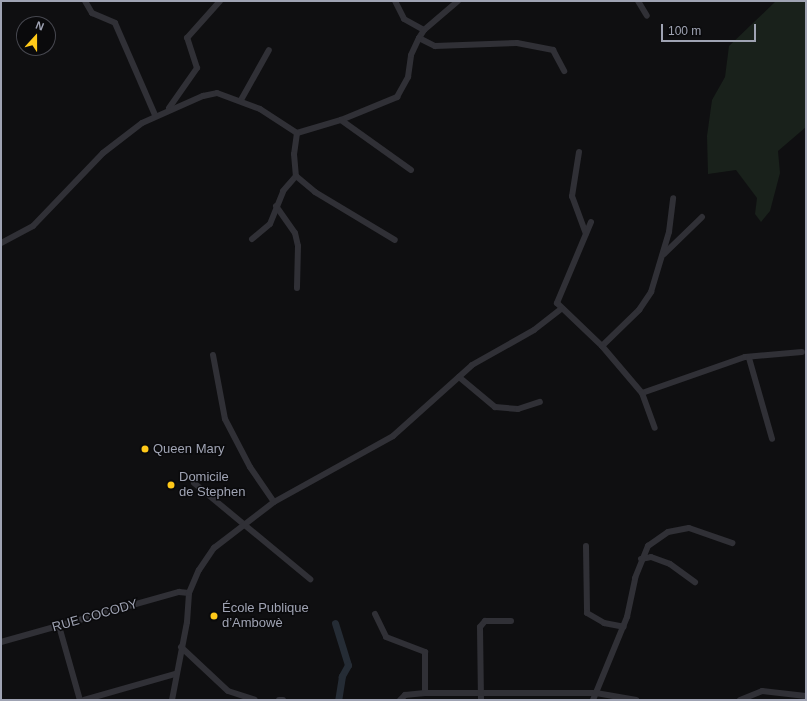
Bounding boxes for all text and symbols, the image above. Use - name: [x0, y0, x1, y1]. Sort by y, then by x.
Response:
- north arrow: [16, 16, 56, 56]
- scale bar: [663, 16, 758, 42]
- text: N: [34, 19, 46, 33]
- text: 100 m: [668, 24, 701, 38]
- place label: Queen Mary: [153, 441, 225, 457]
- marker: Queen Mary: [140, 444, 150, 454]
- place label: Domicile de Stephen: [179, 470, 246, 501]
- marker: Domicile de Stephen: [166, 480, 176, 490]
- street label: RUE COCODY: [50, 596, 140, 636]
- place label: École Publique d’Ambowè: [222, 601, 309, 632]
- marker: École Publique d’Ambowè: [209, 611, 219, 621]

